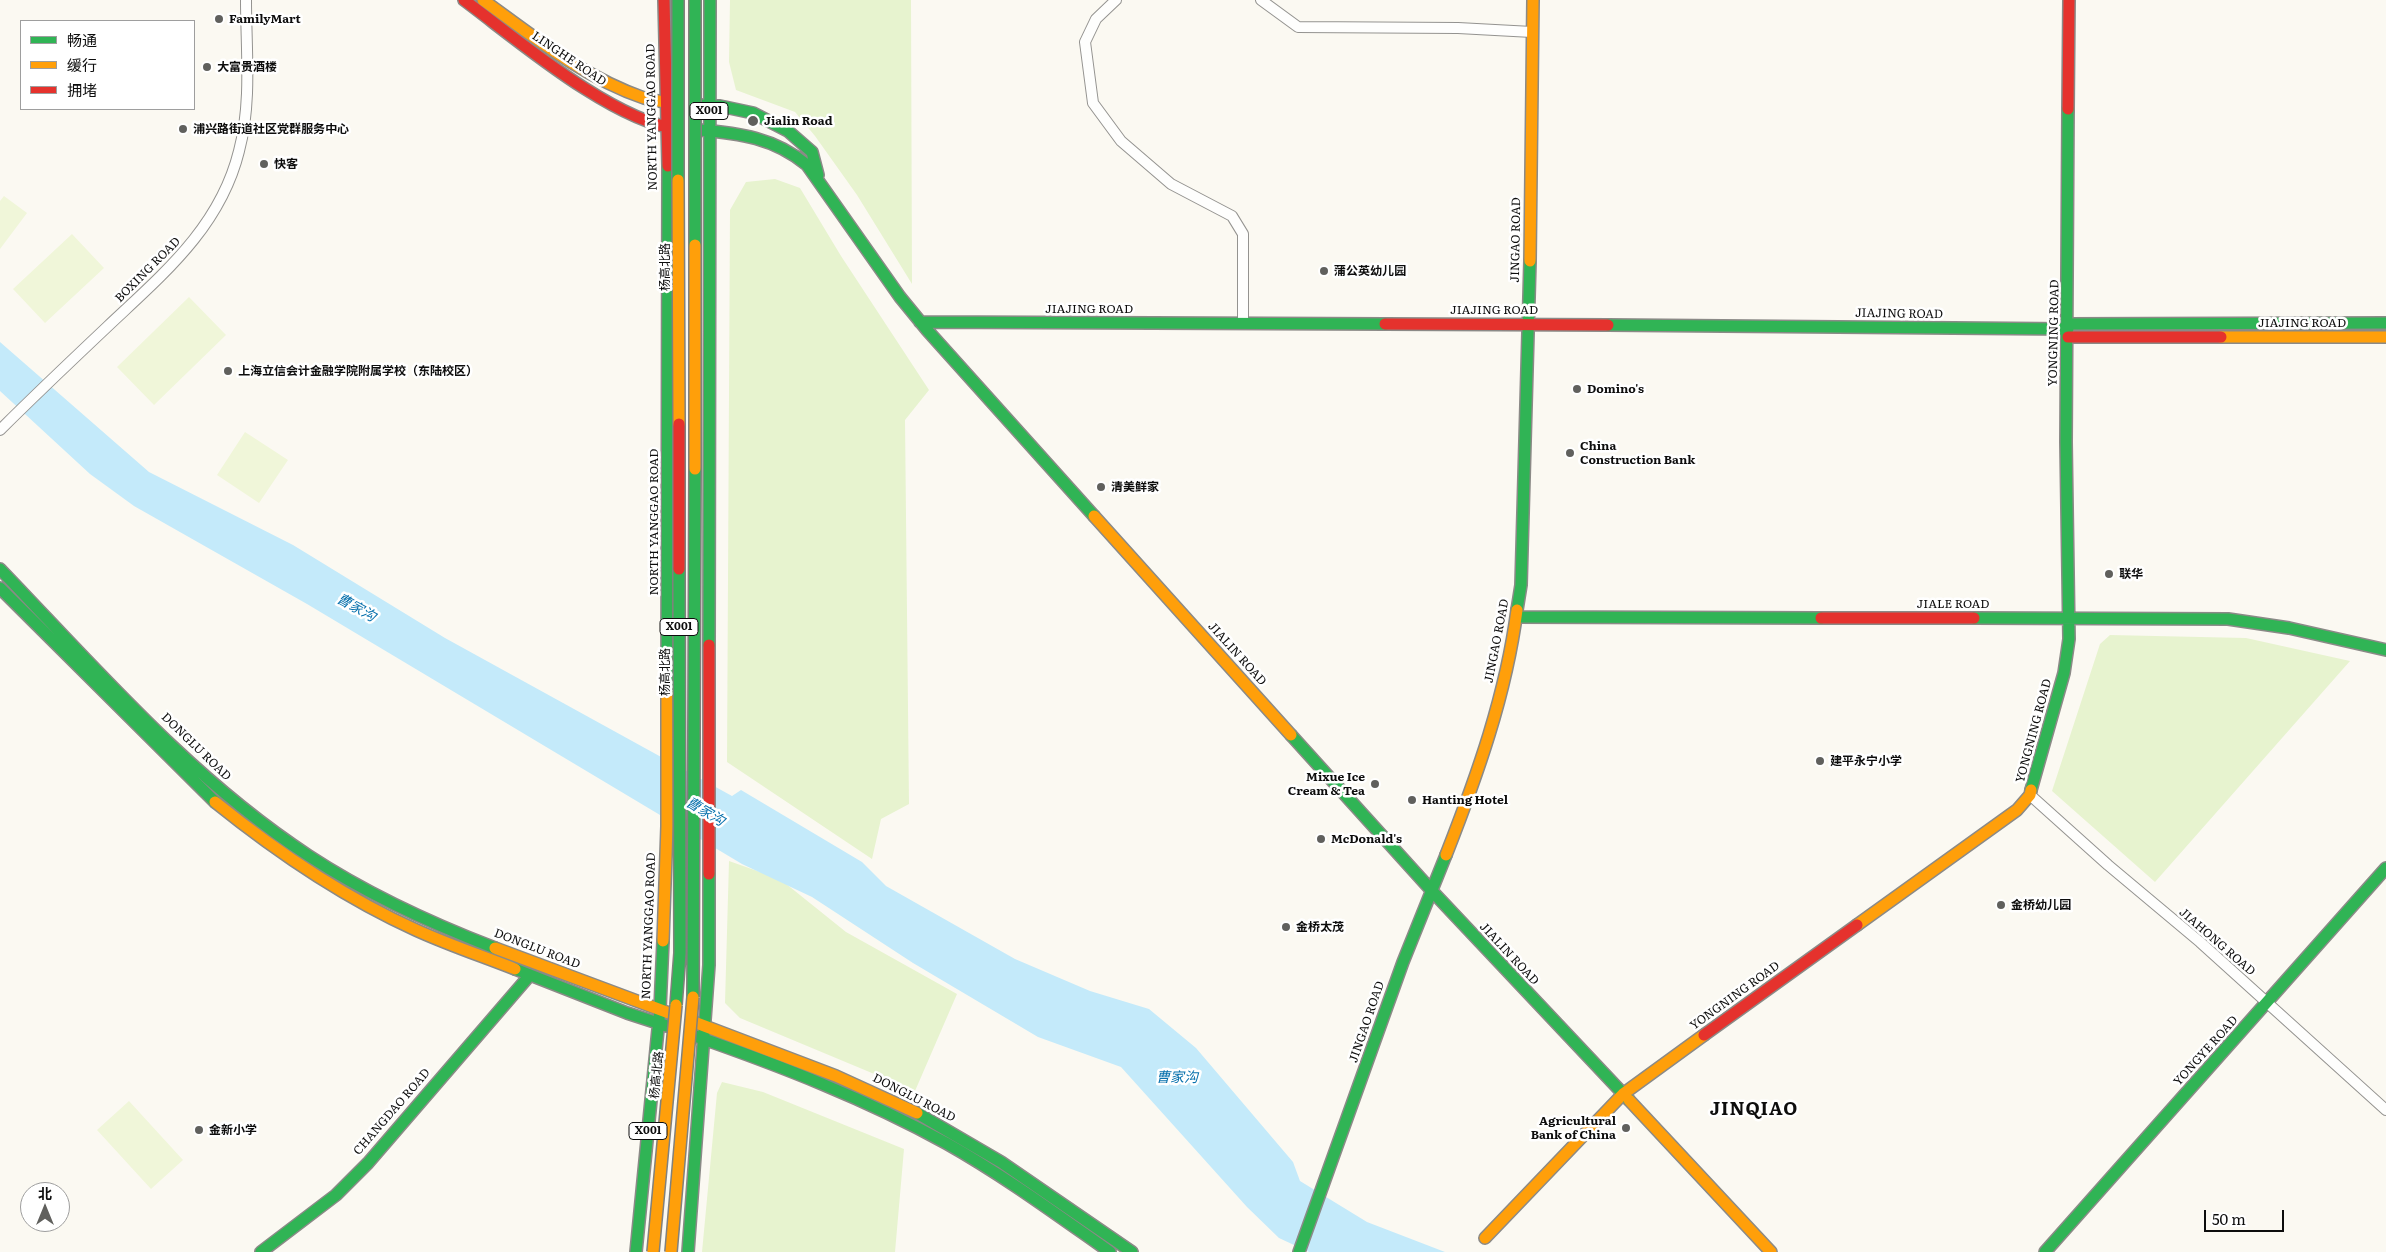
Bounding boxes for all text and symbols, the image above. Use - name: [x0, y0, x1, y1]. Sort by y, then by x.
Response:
- place label: FamilyMart: [229, 12, 301, 26]
- marker: FamilyMart: [213, 13, 225, 25]
- legend: [20, 20, 195, 110]
- text: 畅通: [67, 28, 97, 51]
- street label: LINGHE ROAD: [529, 29, 609, 89]
- street label: NORTH YANGGAO ROAD: [644, 43, 660, 191]
- text: 缓行: [67, 53, 97, 76]
- place label: 大富贵酒楼: [217, 60, 277, 74]
- marker: 大富贵酒楼: [201, 61, 213, 73]
- text: 拥堵: [67, 78, 97, 101]
- road number: X001: [690, 102, 728, 120]
- marker: Jialin Road: [746, 114, 760, 128]
- place label: Jialin Road: [764, 114, 833, 128]
- place label: 浦兴路街道社区党群服务中心: [193, 122, 349, 136]
- marker: 浦兴路街道社区党群服务中心: [177, 123, 189, 135]
- place label: 快客: [274, 157, 298, 171]
- marker: 快客: [258, 158, 270, 170]
- street label: JINGAO ROAD: [1508, 197, 1524, 283]
- street label: BOXING ROAD: [112, 234, 184, 306]
- street label: 杨高北路: [658, 243, 672, 291]
- place label: 蒲公英幼儿园: [1334, 264, 1406, 278]
- marker: 蒲公英幼儿园: [1318, 265, 1330, 277]
- street label: YONGNING ROAD: [2046, 279, 2062, 387]
- street label: JIAJING ROAD: [1045, 302, 1133, 316]
- street label: JIAJING ROAD: [1450, 303, 1538, 317]
- street label: JIAJING ROAD: [1855, 306, 1943, 322]
- street label: JIAJING ROAD: [2258, 316, 2346, 330]
- place label: 上海立信会计金融学院附属学校（东陆校区）: [238, 364, 478, 378]
- marker: 上海立信会计金融学院附属学校（东陆校区）: [222, 365, 234, 377]
- place label: Domino's: [1587, 382, 1644, 396]
- marker: Domino's: [1571, 383, 1583, 395]
- place label: China Construction Bank: [1580, 439, 1695, 467]
- marker: China Construction Bank: [1564, 447, 1576, 459]
- street label: NORTH YANGGAO ROAD: [647, 449, 661, 595]
- place label: 清美鲜家: [1111, 480, 1159, 494]
- marker: 清美鲜家: [1095, 481, 1107, 493]
- place label: 联华: [2119, 567, 2143, 581]
- marker: 联华: [2103, 568, 2115, 580]
- water label: 曹家沟: [334, 590, 378, 626]
- street label: JIALE ROAD: [1917, 597, 1989, 611]
- street label: JINGAO ROAD: [1482, 598, 1512, 684]
- road number: X001: [660, 618, 698, 636]
- street label: JIALIN ROAD: [1205, 619, 1269, 689]
- street label: 杨高北路: [658, 648, 672, 696]
- street label: YONGNING ROAD: [2013, 677, 2055, 785]
- street label: DONGLU ROAD: [158, 710, 234, 784]
- place label: 建平永宁小学: [1830, 754, 1902, 768]
- marker: 建平永宁小学: [1814, 755, 1826, 767]
- place label: Mixue Ice Cream & Tea: [1288, 770, 1365, 798]
- marker: Mixue Ice Cream & Tea: [1369, 778, 1381, 790]
- place label: Hanting Hotel: [1422, 793, 1508, 807]
- water label: 曹家沟: [683, 794, 727, 830]
- marker: Hanting Hotel: [1406, 794, 1418, 806]
- place label: McDonald's: [1331, 832, 1402, 846]
- marker: McDonald's: [1315, 833, 1327, 845]
- street label: NORTH YANGGAO ROAD: [639, 852, 659, 1000]
- place label: 金桥幼儿园: [2011, 898, 2071, 912]
- marker: 金桥幼儿园: [1995, 899, 2007, 911]
- street label: JIAHONG ROAD: [2176, 905, 2258, 979]
- place label: 金桥太茂: [1296, 920, 1344, 934]
- street label: JIALIN ROAD: [1476, 920, 1542, 988]
- marker: 金桥太茂: [1280, 921, 1292, 933]
- street label: DONGLU ROAD: [492, 926, 582, 972]
- street label: YONGNING ROAD: [1687, 959, 1783, 1033]
- street label: JINGAO ROAD: [1346, 979, 1388, 1065]
- street label: YONGYE ROAD: [2171, 1013, 2241, 1089]
- street label: 杨高北路: [647, 1050, 667, 1100]
- street label: CHANGDAO ROAD: [351, 1066, 433, 1158]
- water label: 曹家沟: [1156, 1070, 1198, 1086]
- street label: DONGLU ROAD: [870, 1071, 958, 1125]
- district label: JINQIAO: [1709, 1099, 1799, 1121]
- place label: Agricultural Bank of China: [1531, 1114, 1616, 1142]
- road number: X001: [629, 1122, 667, 1140]
- marker: Agricultural Bank of China: [1620, 1122, 1632, 1134]
- place label: 金新小学: [209, 1123, 257, 1137]
- marker: 金新小学: [193, 1124, 205, 1136]
- north arrow: [20, 1182, 70, 1232]
- text: 北: [38, 1183, 52, 1203]
- scale bar: [2206, 1200, 2286, 1232]
- text: 50 m: [2212, 1207, 2246, 1230]

